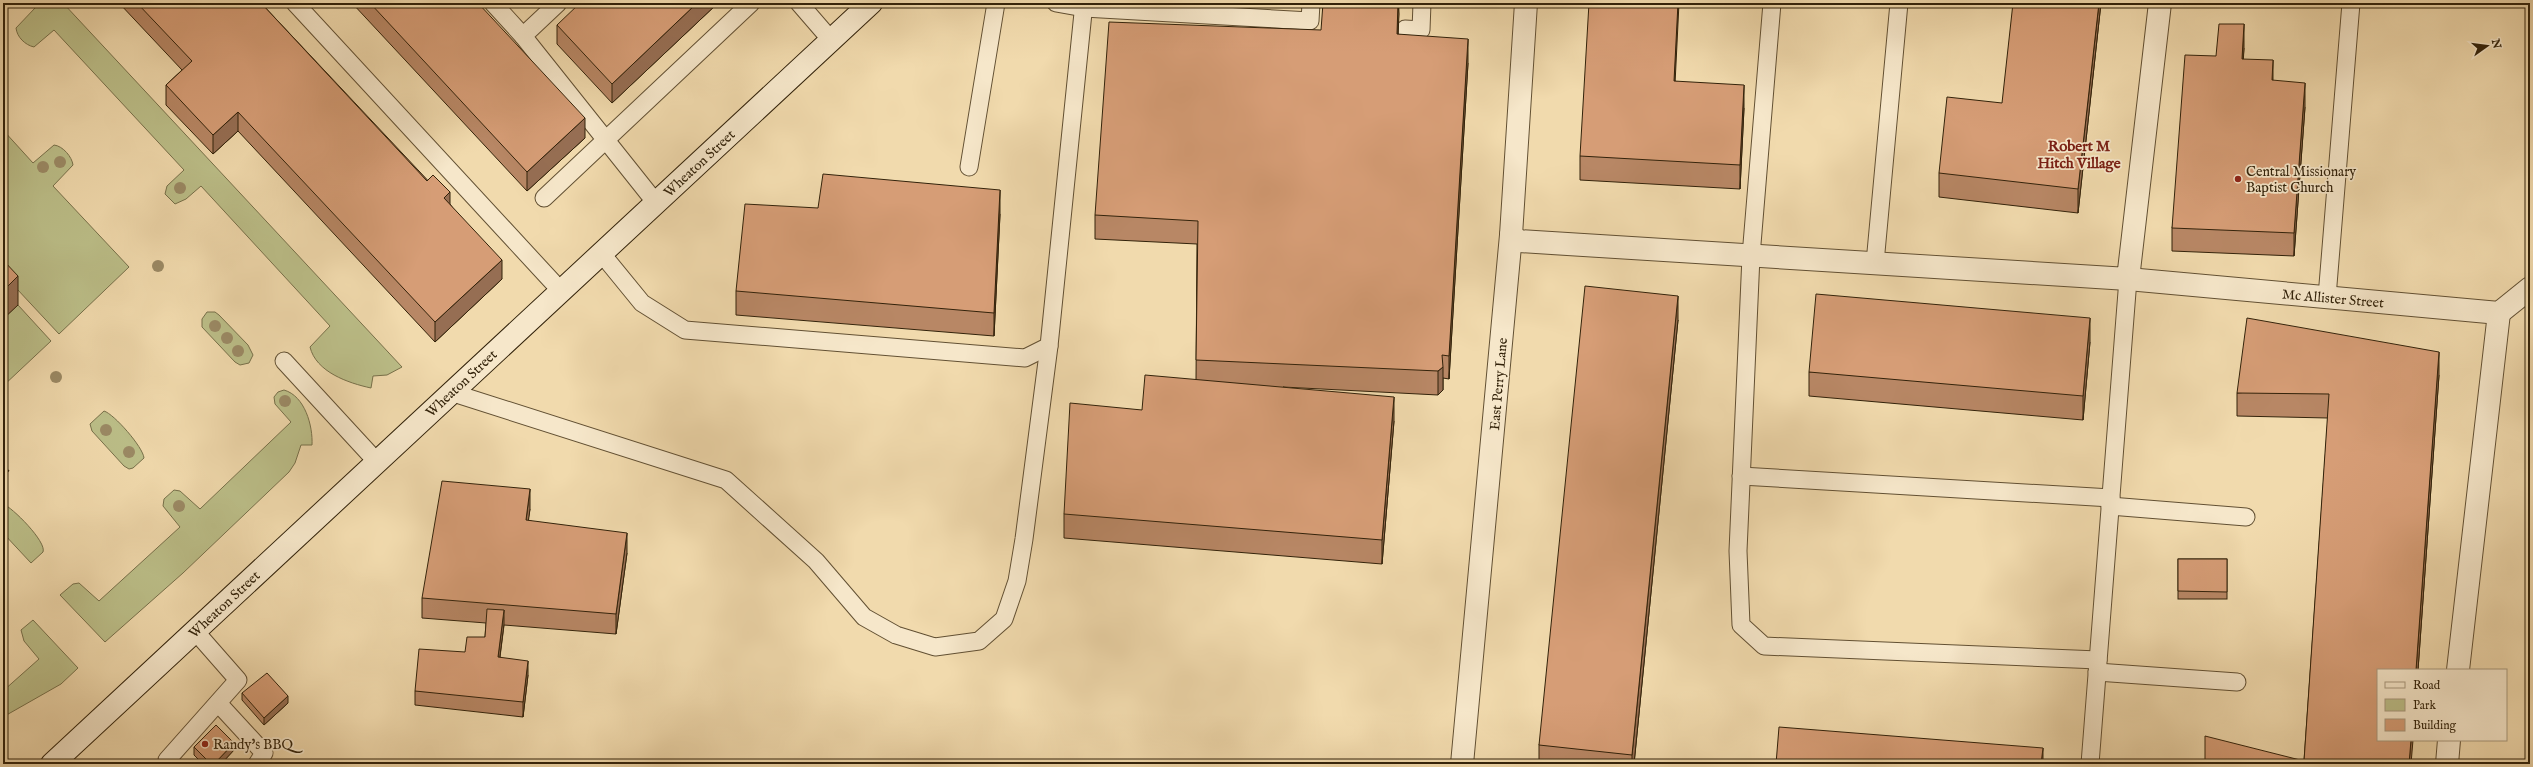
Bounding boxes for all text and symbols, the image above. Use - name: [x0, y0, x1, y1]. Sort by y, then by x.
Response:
- north arrow: [2467, 26, 2507, 66]
- text: N: [2488, 37, 2504, 51]
- street label: Wheaton Street: [660, 126, 739, 201]
- district label: Robert M Hitch Village: [2037, 137, 2121, 173]
- place label: Central Missionary Baptist Church: [2246, 163, 2356, 197]
- marker: Central Missionary Baptist Church: [2233, 174, 2243, 184]
- street label: Mc Allister Street: [2281, 286, 2385, 312]
- street label: East Perry Lane: [1486, 336, 1512, 431]
- street label: Wheaton Street: [422, 346, 501, 421]
- street label: Wheaton Street: [185, 567, 264, 642]
- legend: [2377, 669, 2507, 741]
- text: Road: [2413, 678, 2441, 693]
- text: Park: [2413, 698, 2436, 713]
- text: Building: [2413, 718, 2457, 733]
- place label: Randy's BBQ: [213, 736, 304, 754]
- marker: Randy's BBQ: [200, 739, 210, 749]

